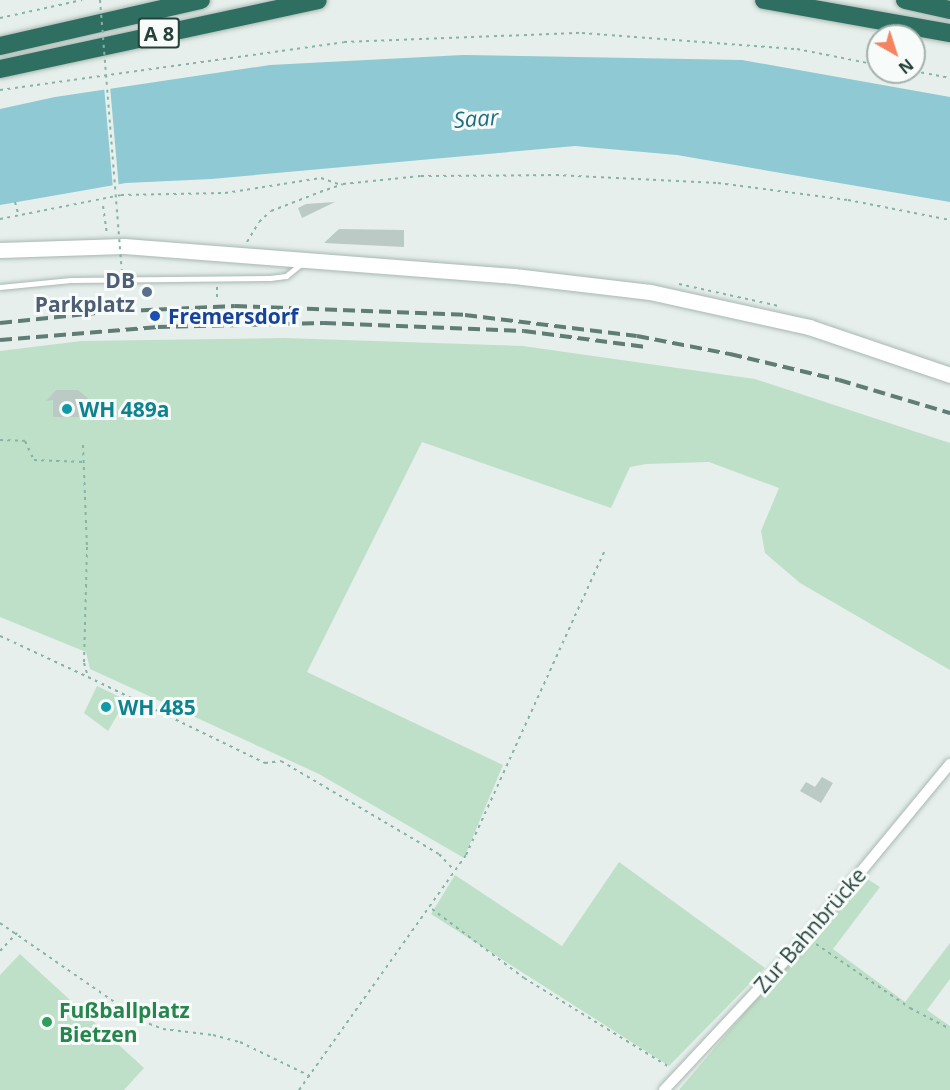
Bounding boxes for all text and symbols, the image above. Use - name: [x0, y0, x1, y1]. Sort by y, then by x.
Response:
- road number: A 8: [136, 16, 182, 50]
- north arrow: [866, 24, 926, 84]
- text: N: [894, 54, 918, 79]
- water label: Saar: [453, 103, 499, 133]
- place label: DB Parkplatz: [35, 267, 135, 317]
- marker: DB Parkplatz: [140, 285, 154, 299]
- place label: Fremersdorf: [168, 303, 298, 329]
- marker: Fremersdorf: [146, 307, 164, 325]
- place label: WH 489a: [79, 396, 170, 422]
- marker: WH 489a: [60, 402, 74, 416]
- place label: WH 485: [118, 694, 196, 720]
- marker: WH 485: [99, 700, 113, 714]
- street label: Zur Bahnbrücke: [749, 862, 871, 998]
- place label: Fußballplatz Bietzen: [59, 997, 190, 1047]
- marker: Fußballplatz Bietzen: [40, 1015, 54, 1029]

